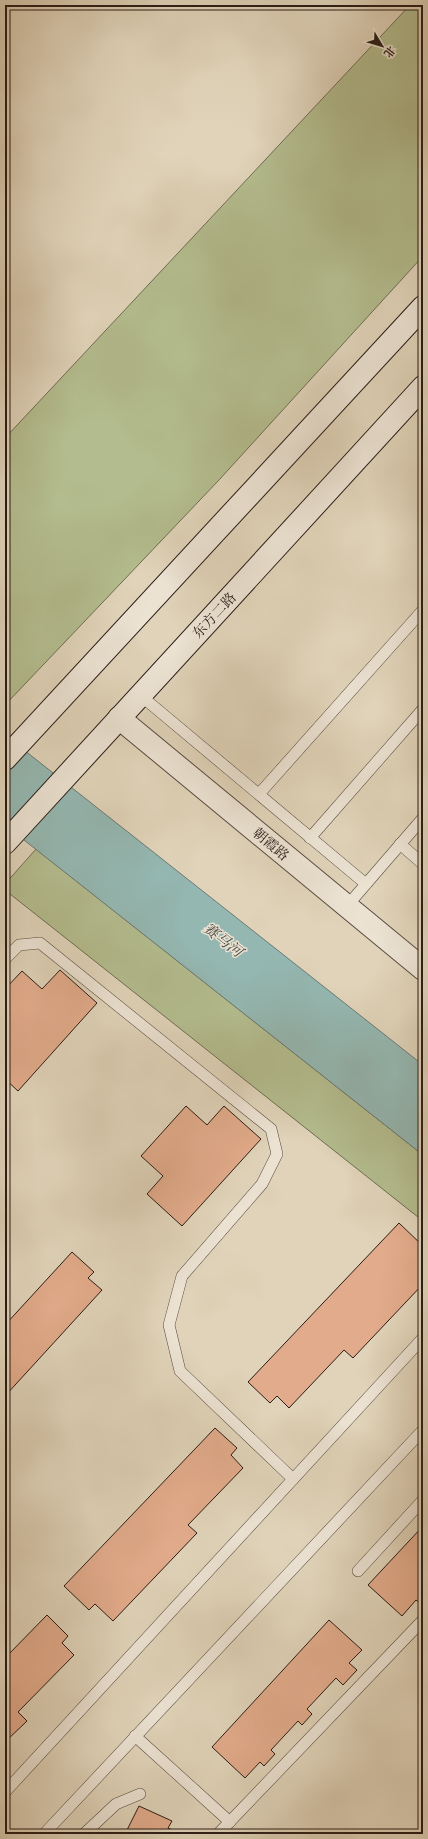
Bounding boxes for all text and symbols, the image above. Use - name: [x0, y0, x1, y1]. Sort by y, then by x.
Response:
- north arrow: [362, 26, 402, 66]
- text: 北: [381, 44, 398, 60]
- street label: 东方二路: [189, 589, 240, 642]
- street label: 朝霞路: [249, 824, 292, 864]
- water label: 赛马河: [199, 919, 249, 964]

